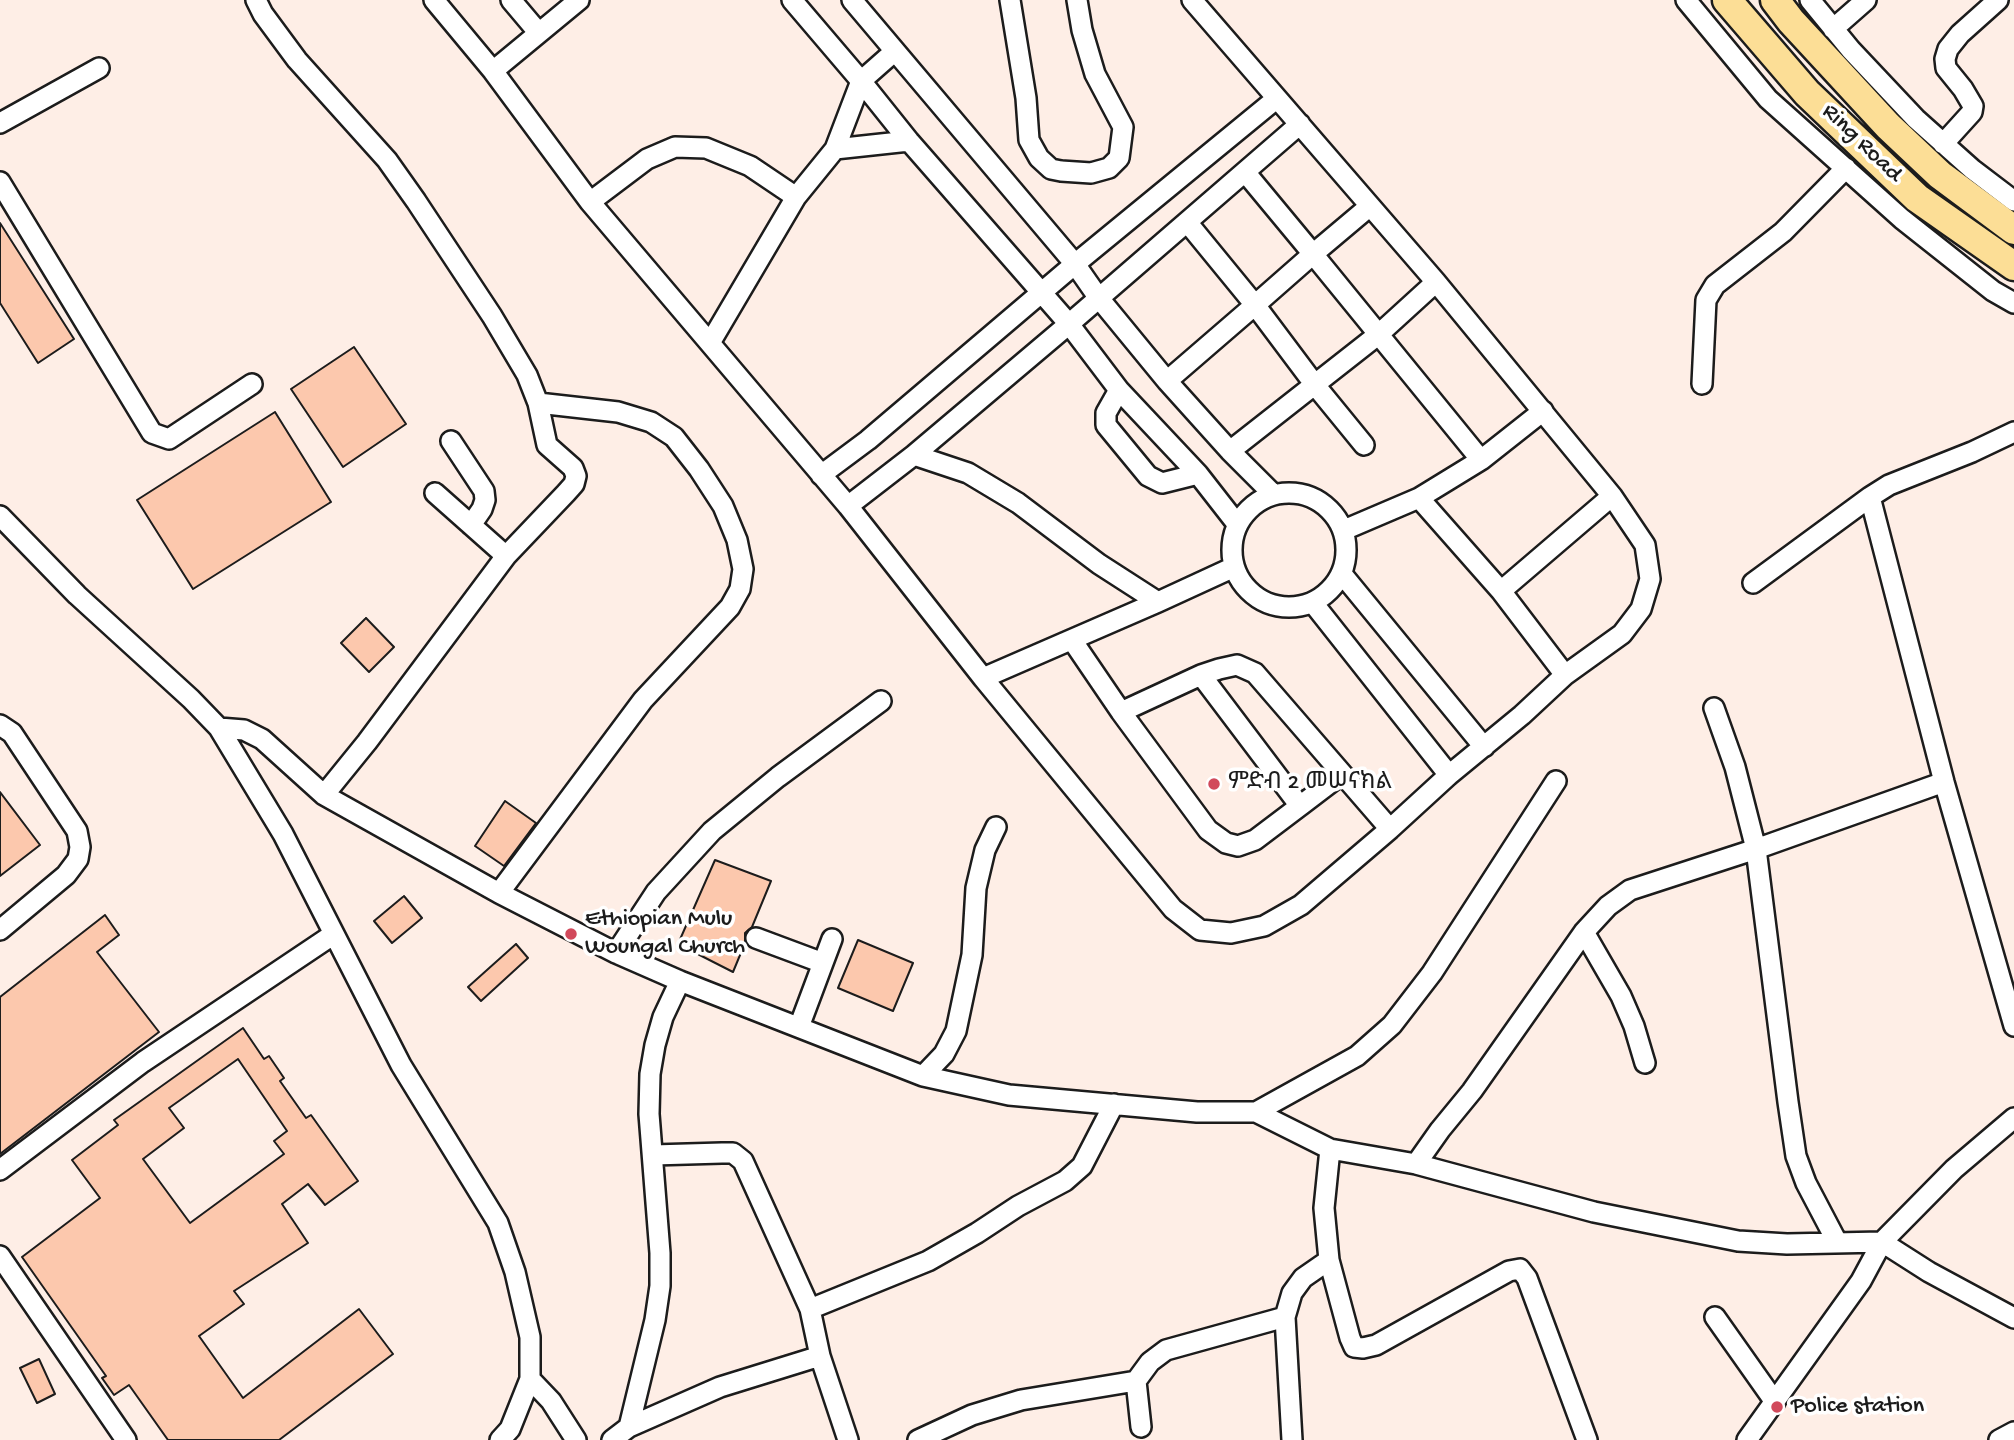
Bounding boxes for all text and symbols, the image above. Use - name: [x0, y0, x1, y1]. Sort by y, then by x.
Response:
- street label: Ring Road: [1815, 99, 1907, 189]
- place label: ምድብ 2 መሠናክል: [1228, 770, 1392, 798]
- marker: ምድብ 2 መሠናክል: [1206, 776, 1222, 792]
- place label: Ethiopian Mulu Woungal Church: [585, 906, 745, 962]
- marker: Ethiopian Mulu Woungal Church: [563, 926, 579, 942]
- place label: Police station: [1791, 1393, 1924, 1421]
- marker: Police station: [1769, 1399, 1785, 1415]

